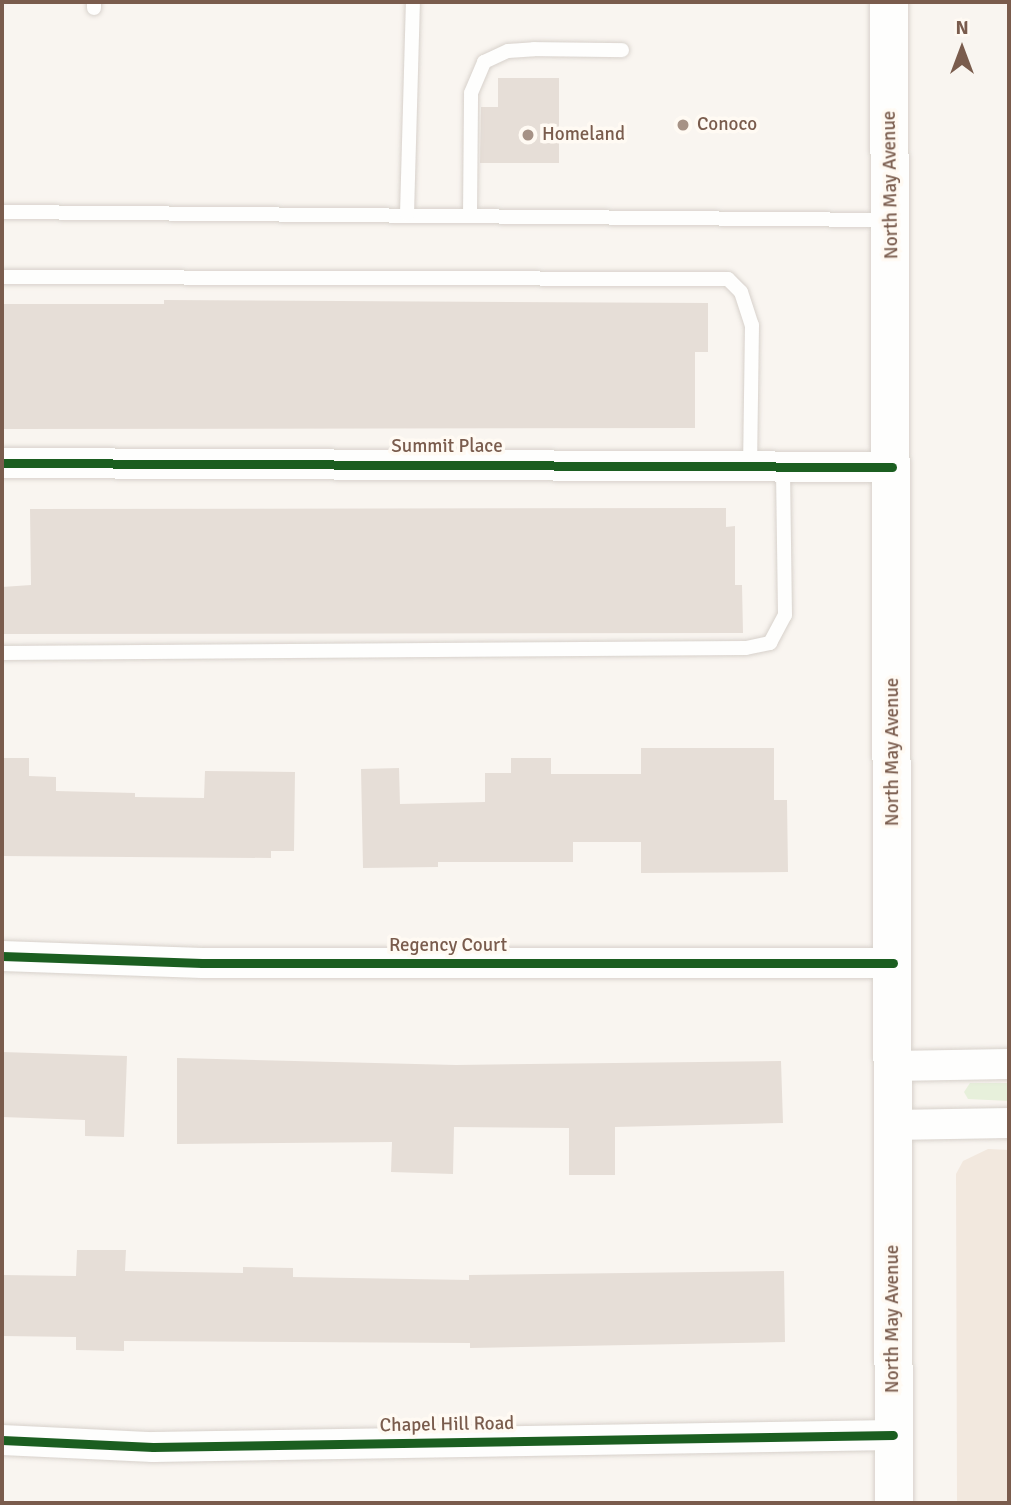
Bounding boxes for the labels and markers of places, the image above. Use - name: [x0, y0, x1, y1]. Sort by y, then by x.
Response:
- place label: Conoco: [697, 114, 757, 136]
- marker: Conoco: [675, 117, 691, 133]
- place label: Homeland: [542, 124, 625, 146]
- marker: Homeland: [520, 127, 536, 143]

